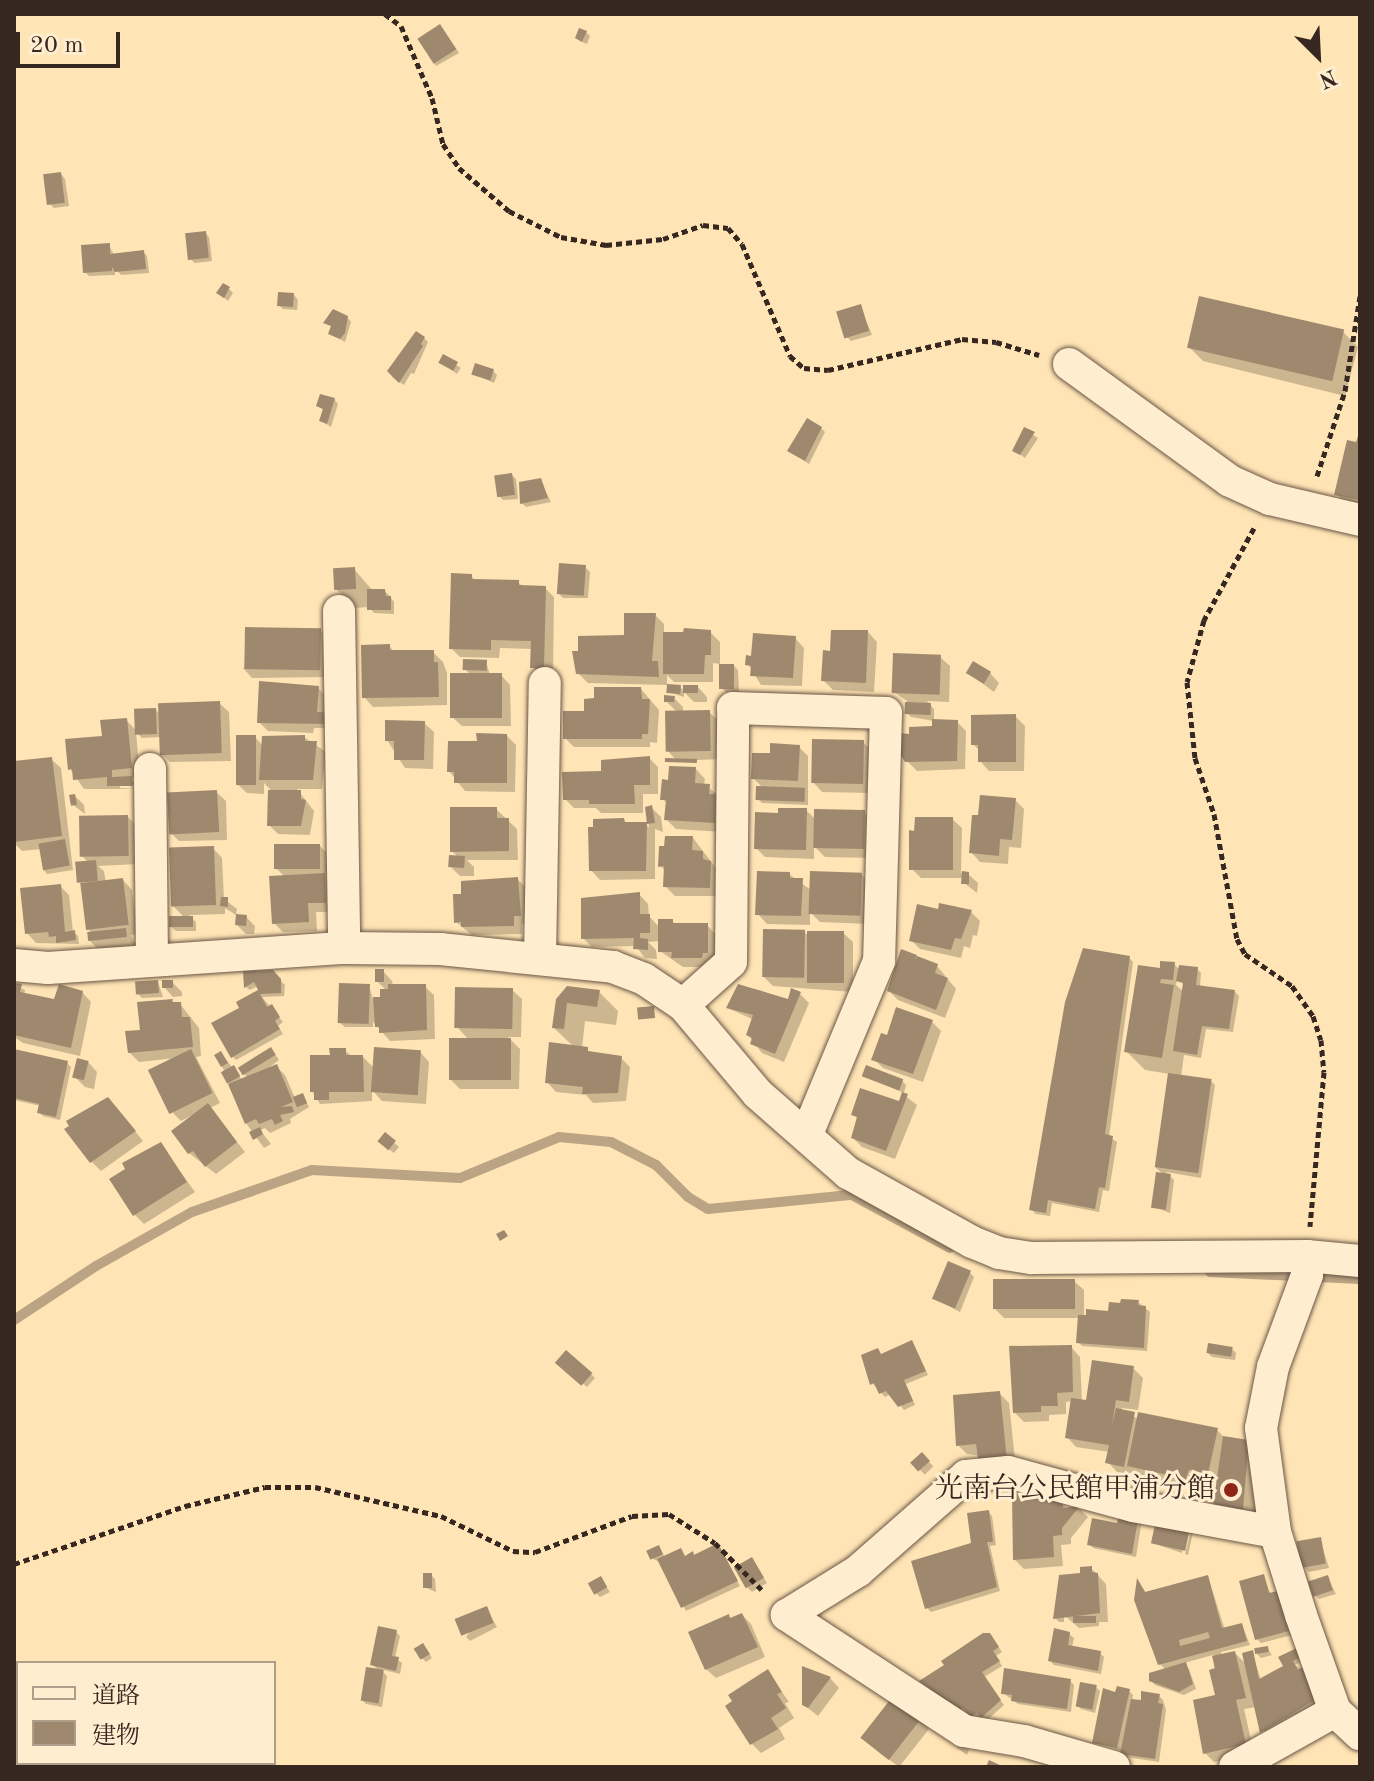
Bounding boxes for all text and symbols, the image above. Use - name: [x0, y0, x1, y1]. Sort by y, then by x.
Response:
- scale bar: [20, 16, 124, 66]
- north arrow: [1278, 16, 1358, 96]
- text: 20 m: [30, 34, 84, 58]
- text: N: [1316, 64, 1340, 91]
- place label: 光南台公民館甲浦分館: [935, 1473, 1215, 1507]
- marker: 光南台公民館甲浦分館: [1222, 1481, 1240, 1499]
- legend: [16, 1661, 276, 1765]
- text: 道路: [92, 1685, 140, 1709]
- text: 建物: [92, 1725, 140, 1749]

